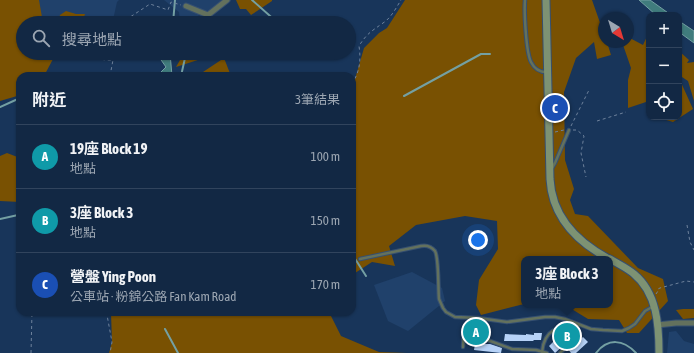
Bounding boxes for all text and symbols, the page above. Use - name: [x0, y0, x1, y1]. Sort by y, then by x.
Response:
- north arrow: [598, 12, 634, 48]
- map controls: [646, 12, 682, 120]
- button: +: [646, 12, 682, 48]
- search box: [16, 16, 356, 60]
- icon: search: [30, 27, 52, 49]
- text: 搜尋地點: [62, 31, 122, 48]
- button: −: [646, 48, 682, 84]
- button: locate: [646, 84, 682, 120]
- text: 附近: [32, 90, 66, 110]
- text: 3筆結果: [295, 92, 340, 107]
- pin: C: [542, 93, 568, 123]
- text: 19座 Block 19: [70, 140, 147, 157]
- text: A: [42, 149, 48, 164]
- text: 100 m: [311, 149, 340, 164]
- text: 地點: [70, 161, 96, 176]
- text: 3座 Block 3: [70, 204, 133, 221]
- text: B: [42, 213, 48, 228]
- text: 150 m: [311, 213, 340, 228]
- text: 地點: [70, 225, 96, 240]
- your location: [468, 230, 488, 250]
- popup: [521, 256, 613, 308]
- text: 3座 Block 3: [535, 265, 599, 282]
- text: 營盤 Ying Poon: [70, 268, 156, 285]
- text: C: [42, 277, 48, 292]
- text: 170 m: [311, 277, 340, 292]
- text: 地點: [535, 286, 561, 301]
- text: 公車站 · 粉錦公路 Fan Kam Road: [70, 289, 236, 304]
- pin: A: [463, 317, 489, 347]
- pin: B: [554, 321, 580, 351]

